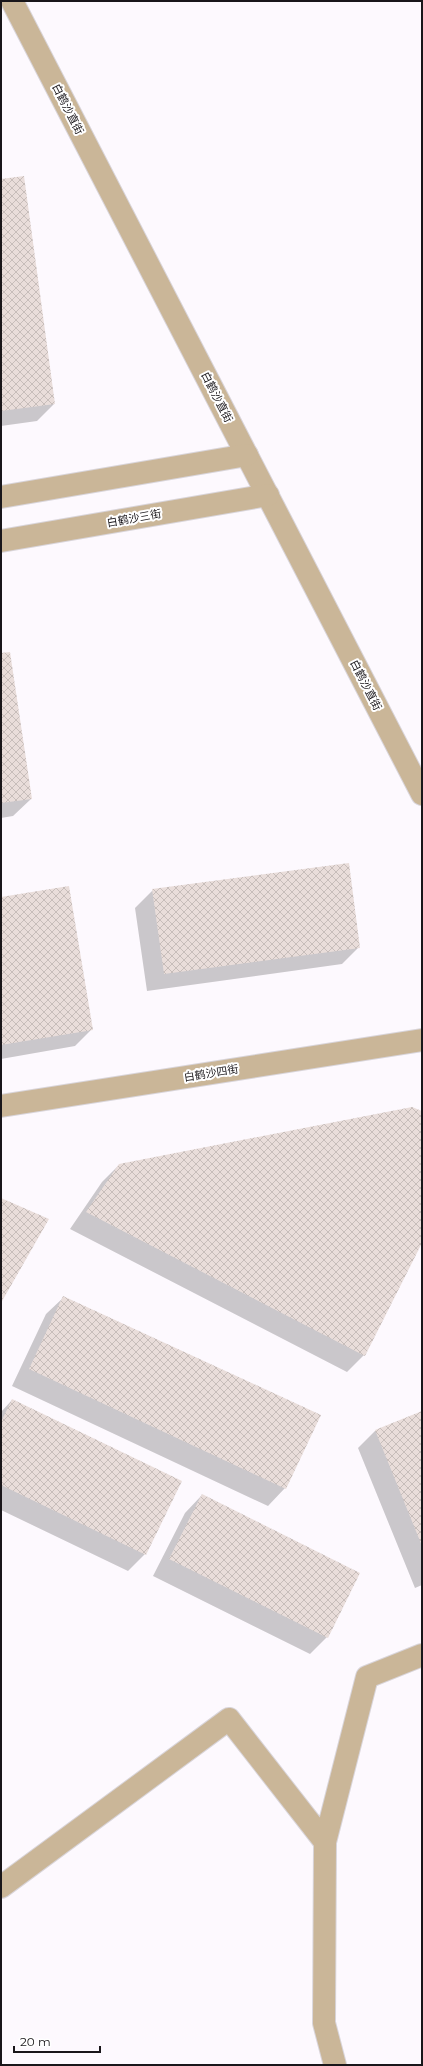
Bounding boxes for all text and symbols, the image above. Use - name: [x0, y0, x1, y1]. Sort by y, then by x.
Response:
- street label: 白鹤沙直街: [49, 81, 87, 137]
- street label: 白鹤沙直街: [198, 369, 236, 425]
- street label: 白鹤沙三街: [106, 506, 162, 530]
- street label: 白鹤沙直街: [347, 657, 385, 713]
- street label: 白鹤沙四街: [183, 1062, 239, 1084]
- scale bar: [14, 2028, 100, 2054]
- text: 20 m: [20, 2034, 51, 2049]

